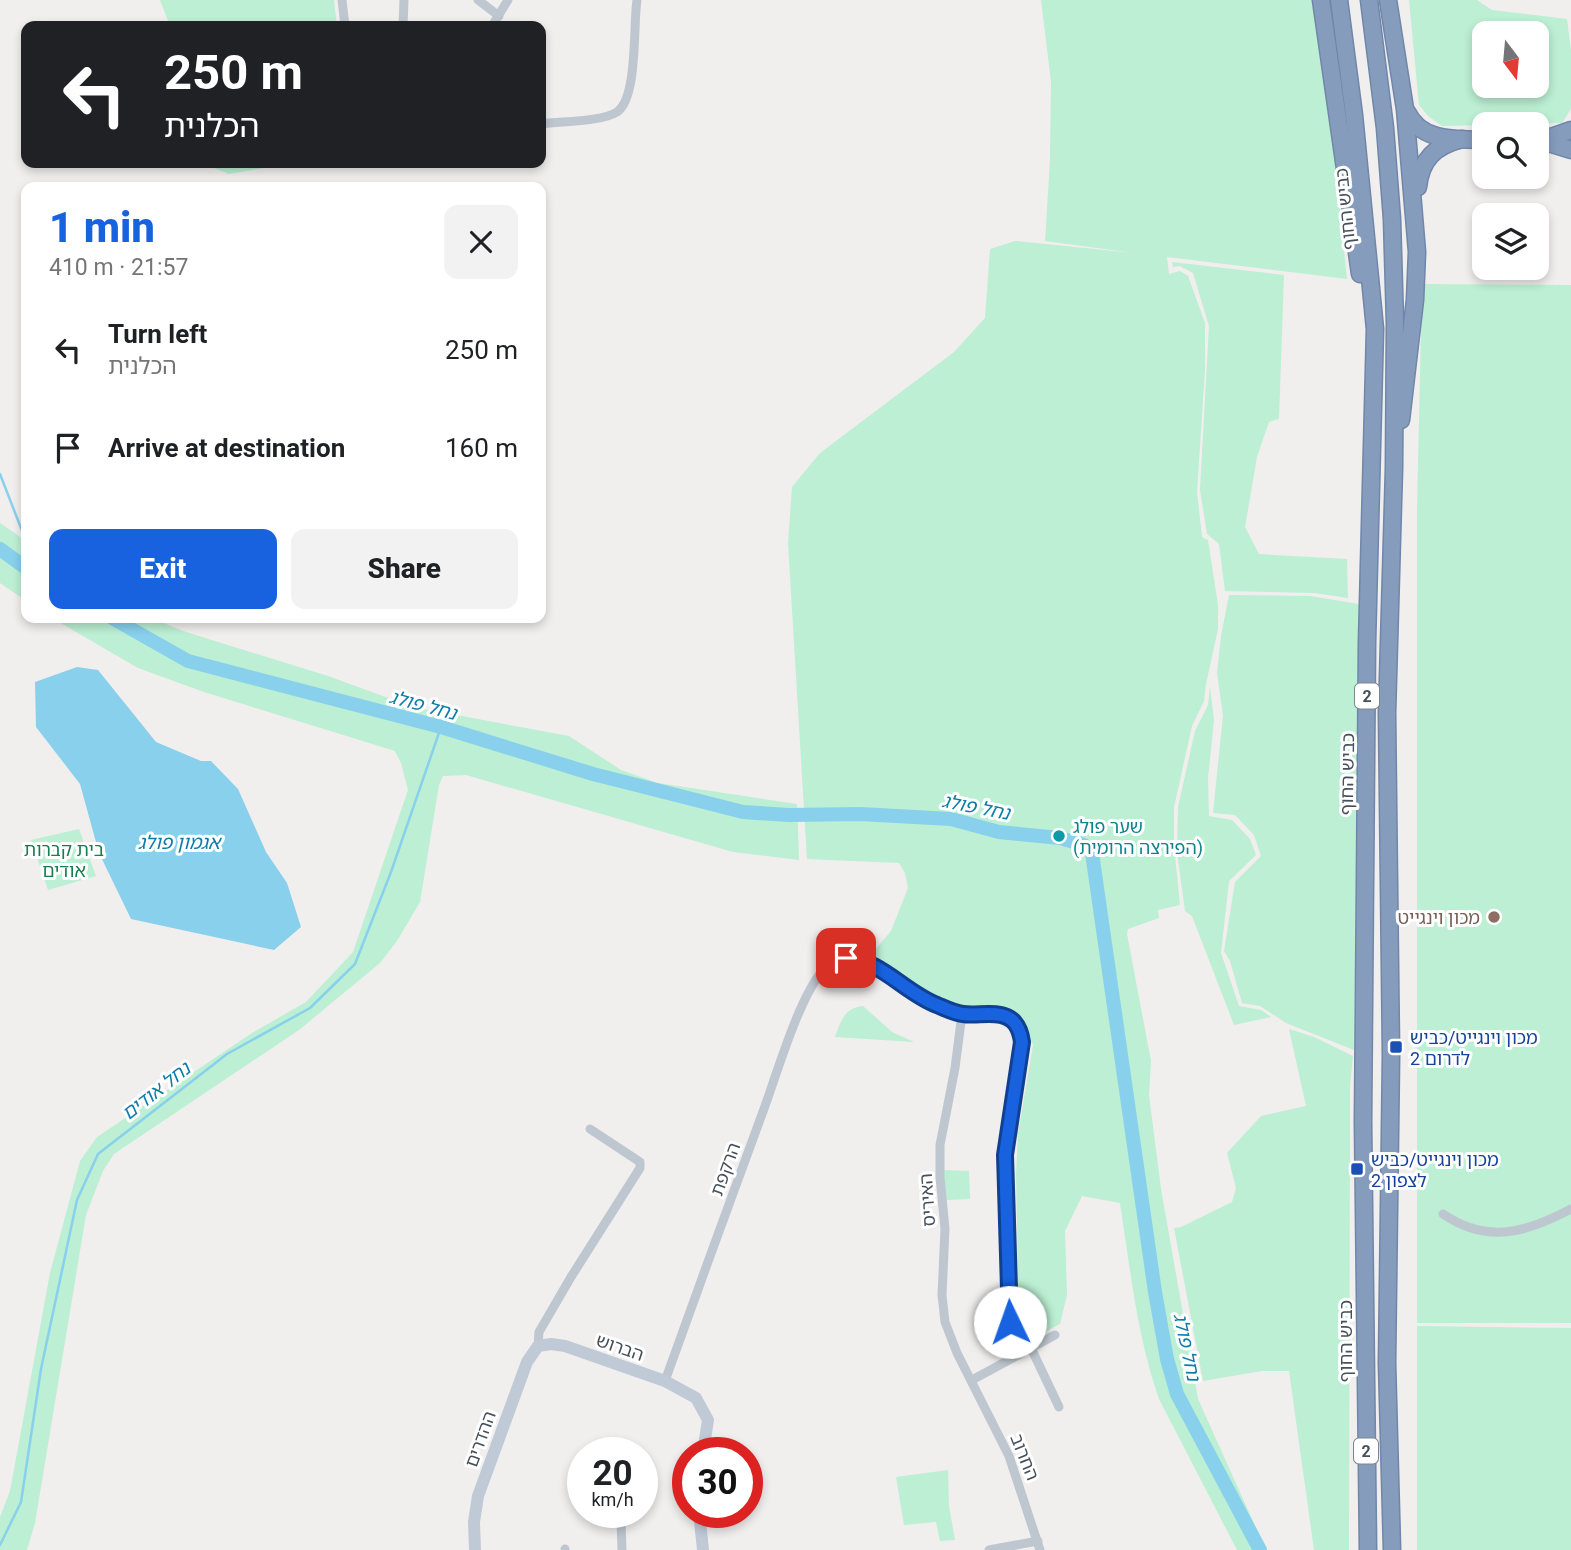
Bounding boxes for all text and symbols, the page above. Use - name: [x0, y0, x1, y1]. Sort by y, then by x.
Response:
- north arrow: [1472, 21, 1549, 98]
- map controls: [1472, 21, 1549, 280]
- text: 250 m: [164, 44, 303, 101]
- icon: left: [49, 49, 140, 140]
- text: הכלנית: [164, 107, 260, 145]
- button: search: [1472, 112, 1549, 189]
- street label: כביש החוף: [1330, 167, 1360, 251]
- text: 1 min: [49, 203, 155, 252]
- button: layers: [1472, 203, 1549, 280]
- button: close: [444, 205, 518, 279]
- text: 410 m · 21:57: [49, 254, 188, 281]
- text: Turn left: [108, 319, 207, 349]
- icon: left: [49, 331, 87, 369]
- text: 250 m: [445, 335, 518, 365]
- text: הכלנית: [108, 353, 177, 380]
- icon: arrive: [49, 429, 87, 467]
- text: Arrive at destination: [108, 433, 345, 463]
- text: 160 m: [445, 433, 518, 463]
- button: Exit: [49, 529, 277, 609]
- button: Share: [291, 529, 518, 609]
- road number: 2: [1355, 684, 1379, 708]
- water label: נחל פולג: [387, 685, 461, 725]
- street label: כביש החוף: [1336, 733, 1358, 815]
- water label: נחל פולג: [940, 789, 1014, 825]
- place label: שער פולג (הפירצה הרומית): [1073, 816, 1203, 859]
- marker: שער פולג (הפירצה הרומית): [1051, 828, 1067, 844]
- water label: אגמון פולג: [138, 831, 223, 854]
- park label: בית קברות אודים: [24, 839, 104, 881]
- place label: מכון וינגייט: [1398, 907, 1480, 928]
- marker: מכון וינגייט: [1486, 909, 1502, 925]
- pin: [816, 928, 876, 988]
- icon: arrive: [827, 939, 865, 977]
- place label: מכון וינגייט/כביש 2 לדרום: [1410, 1027, 1538, 1069]
- marker: מכון וינגייט/כביש 2 לדרום: [1388, 1039, 1404, 1055]
- water label: נחל אודים: [117, 1056, 196, 1125]
- street label: הרקפת: [706, 1140, 744, 1198]
- place label: מכון וינגייט/כביש 2 לצפון: [1371, 1149, 1499, 1191]
- marker: מכון וינגייט/כביש 2 לצפון: [1349, 1161, 1365, 1177]
- street label: האיריס: [915, 1173, 939, 1227]
- position arrow: [973, 1285, 1047, 1359]
- street label: כביש החוף: [1335, 1300, 1356, 1382]
- water label: נחל פולג: [1169, 1311, 1206, 1385]
- street label: הברוש: [593, 1329, 647, 1365]
- street label: ההדרים: [460, 1408, 500, 1470]
- street label: החרוב: [1006, 1431, 1044, 1483]
- speed limit sign: 30: [672, 1437, 763, 1528]
- road number: 2: [1354, 1438, 1378, 1464]
- text: 20: [592, 1453, 633, 1494]
- text: km/h: [591, 1489, 634, 1510]

